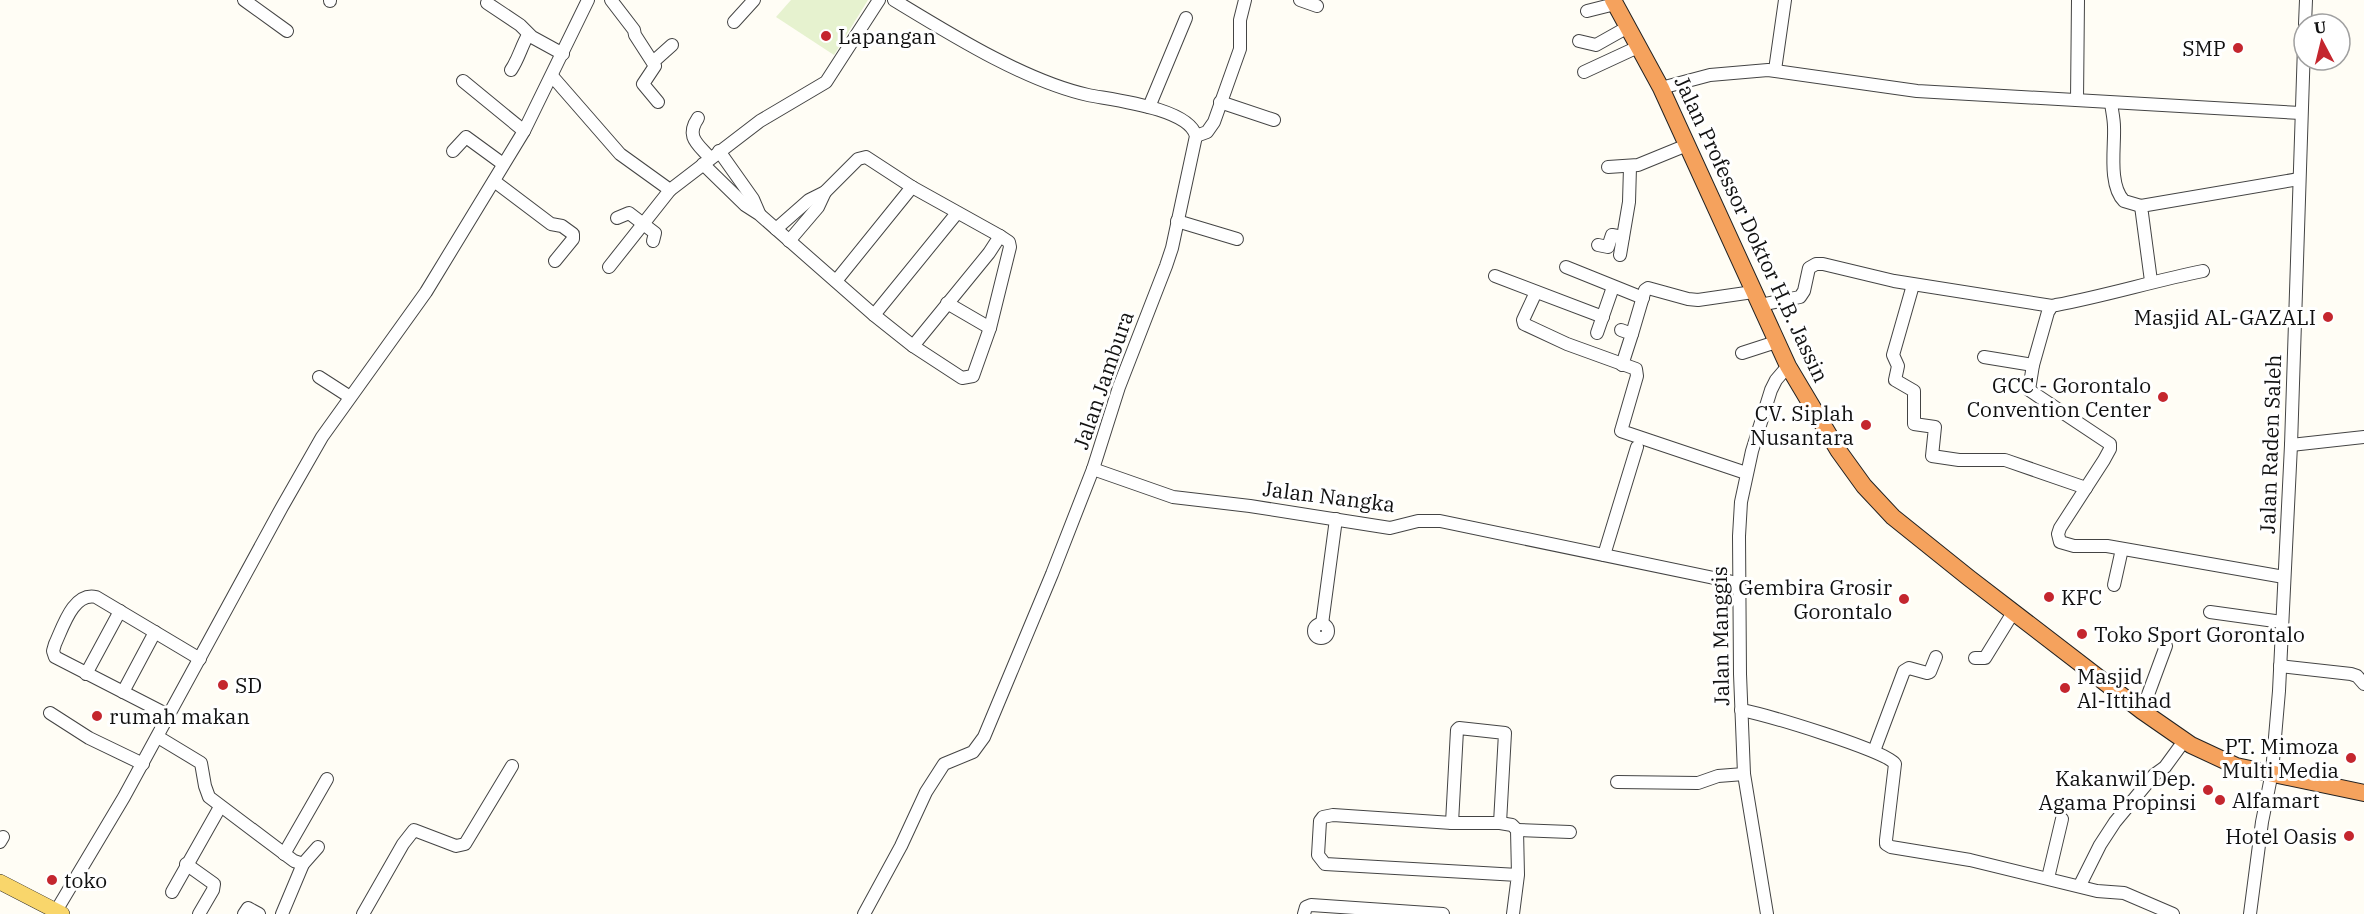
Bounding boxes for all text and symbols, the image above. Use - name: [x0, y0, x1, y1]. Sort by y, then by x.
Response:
- north arrow: [2292, 12, 2352, 72]
- text: U: [2313, 16, 2328, 38]
- place label: Lapangan: [838, 22, 936, 50]
- marker: Lapangan: [819, 29, 833, 43]
- place label: SMP: [2182, 34, 2226, 62]
- marker: SMP: [2231, 41, 2245, 55]
- street label: Jalan Professor Doktor H.B. Jassin: [1668, 71, 1836, 387]
- place label: Masjid AL-GAZALI: [2134, 303, 2316, 331]
- street label: Jalan Jambura: [1066, 307, 1140, 453]
- marker: Masjid AL-GAZALI: [2321, 310, 2335, 324]
- street label: Jalan Raden Saleh: [2253, 354, 2287, 534]
- place label: GCC - Gorontalo Convention Center: [1967, 371, 2152, 423]
- marker: GCC - Gorontalo Convention Center: [2156, 390, 2170, 404]
- place label: CV. Siplah Nusantara: [1750, 399, 1854, 451]
- marker: CV. Siplah Nusantara: [1859, 418, 1873, 432]
- street label: Jalan Nangka: [1261, 474, 1397, 518]
- street label: Jalan Manggis: [1705, 566, 1735, 706]
- place label: Gembira Grosir Gorontalo: [1738, 573, 1893, 625]
- place label: KFC: [2061, 583, 2102, 611]
- marker: KFC: [2042, 590, 2056, 604]
- marker: Gembira Grosir Gorontalo: [1897, 592, 1911, 606]
- place label: Toko Sport Gorontalo: [2094, 620, 2305, 648]
- marker: Toko Sport Gorontalo: [2075, 627, 2089, 641]
- place label: Masjid Al-Ittihad: [2077, 662, 2172, 714]
- place label: SD: [235, 671, 262, 699]
- marker: SD: [216, 678, 230, 692]
- marker: Masjid Al-Ittihad: [2058, 681, 2072, 695]
- place label: rumah makan: [109, 702, 250, 730]
- marker: rumah makan: [90, 709, 104, 723]
- place label: PT. Mimoza Multi Media: [2222, 732, 2339, 784]
- marker: PT. Mimoza Multi Media: [2344, 751, 2358, 765]
- place label: Kakanwil Dep. Agama Propinsi: [2039, 764, 2196, 816]
- marker: Kakanwil Dep. Agama Propinsi: [2201, 783, 2215, 797]
- place label: Alfamart: [2232, 786, 2320, 814]
- marker: Alfamart: [2213, 793, 2227, 807]
- place label: Hotel Oasis: [2225, 822, 2337, 850]
- marker: Hotel Oasis: [2342, 829, 2356, 843]
- place label: toko: [64, 866, 107, 894]
- marker: toko: [45, 873, 59, 887]

